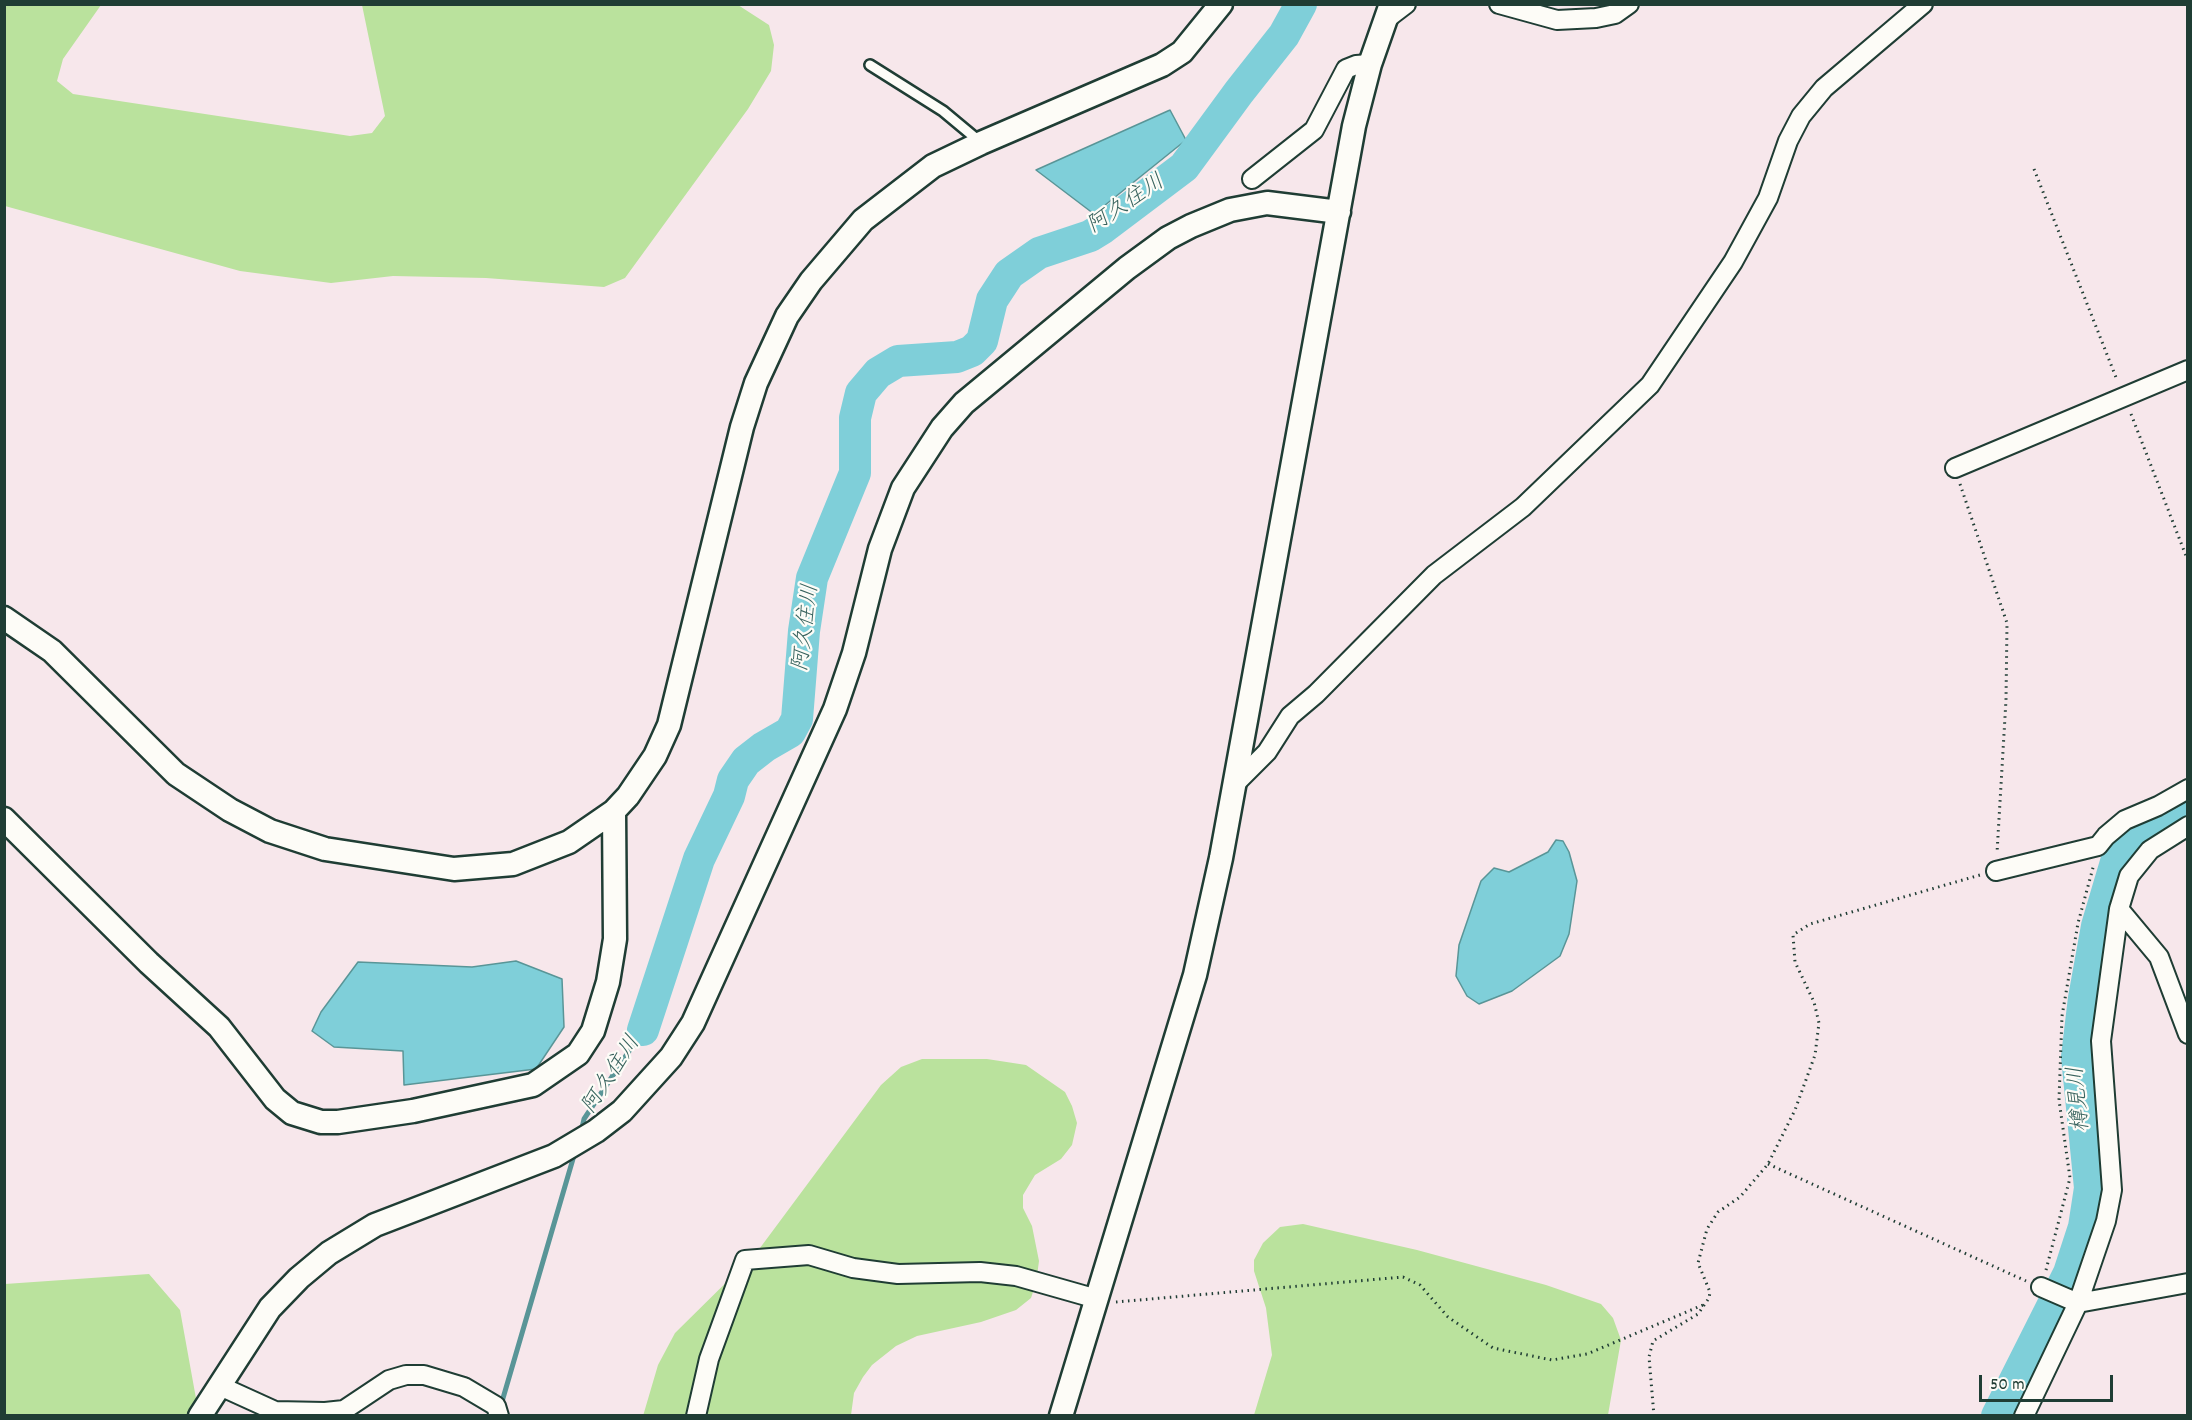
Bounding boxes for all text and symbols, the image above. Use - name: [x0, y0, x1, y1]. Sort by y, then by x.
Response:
- water label: 阿久住川: [1083, 170, 1171, 242]
- water label: 阿久住川: [790, 583, 826, 673]
- water label: 阿久住川: [578, 1032, 648, 1120]
- water label: 樽見川: [2065, 1065, 2097, 1133]
- scale bar: [1982, 1363, 2116, 1401]
- text: 50 m: [1990, 1373, 2025, 1398]

